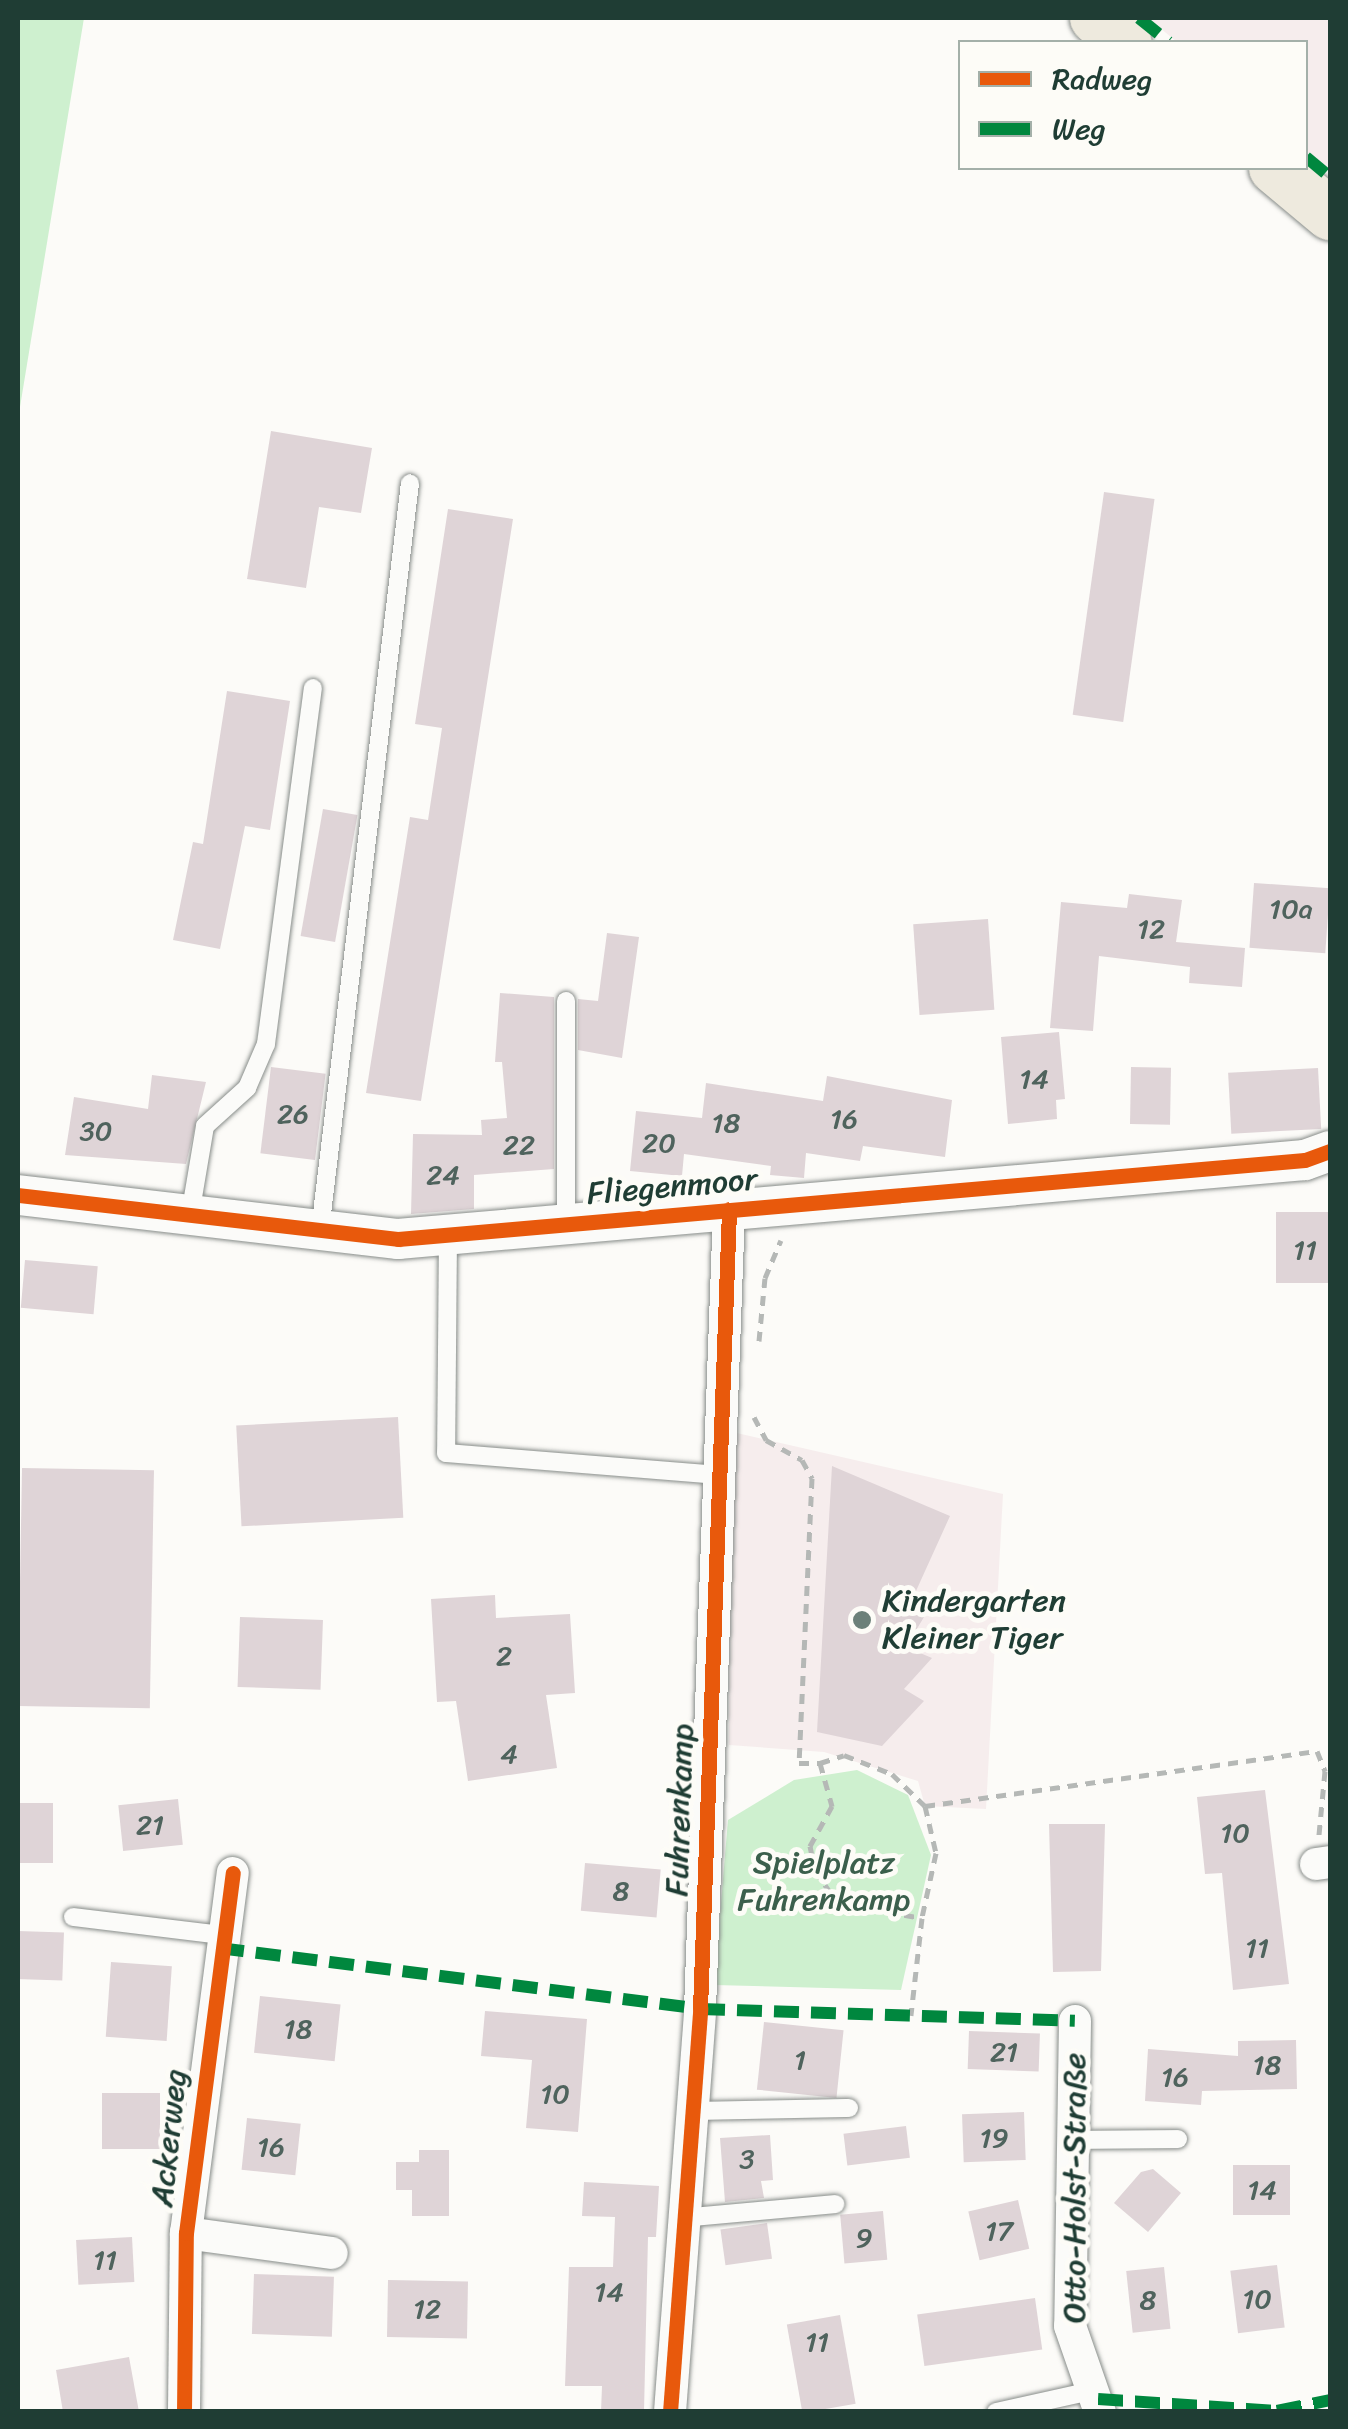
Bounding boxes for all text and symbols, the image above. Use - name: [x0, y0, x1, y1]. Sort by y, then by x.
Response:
- legend: [958, 40, 1308, 170]
- text: Radweg: [1052, 52, 1152, 106]
- text: Weg: [1052, 102, 1106, 156]
- house number: 10a: [1269, 892, 1313, 926]
- house number: 12: [1137, 912, 1165, 946]
- house number: 14: [1019, 1062, 1049, 1096]
- house number: 26: [277, 1097, 309, 1131]
- house number: 16: [830, 1102, 858, 1136]
- house number: 18: [712, 1106, 740, 1140]
- house number: 30: [79, 1114, 113, 1148]
- house number: 20: [642, 1126, 676, 1160]
- house number: 22: [503, 1128, 535, 1162]
- house number: 24: [426, 1158, 460, 1192]
- street label: Fliegenmoor: [585, 1160, 759, 1214]
- house number: 11: [1293, 1233, 1317, 1267]
- place label: Kindergarten Kleiner Tiger: [882, 1583, 1066, 1658]
- marker: Kindergarten Kleiner Tiger: [851, 1609, 873, 1631]
- house number: 2: [496, 1639, 512, 1673]
- street label: Fuhrenkamp: [658, 1723, 702, 1897]
- house number: 4: [500, 1737, 518, 1771]
- house number: 21: [136, 1808, 164, 1842]
- house number: 10: [1220, 1816, 1250, 1850]
- park label: Spielplatz Fuhrenkamp: [738, 1845, 910, 1920]
- house number: 8: [613, 1874, 629, 1908]
- house number: 11: [1245, 1931, 1269, 1965]
- house number: 18: [284, 2012, 312, 2046]
- house number: 21: [990, 2035, 1018, 2069]
- house number: 1: [794, 2043, 806, 2077]
- house number: 18: [1253, 2048, 1281, 2082]
- street label: Otto-Holst-Straße: [1056, 2053, 1094, 2323]
- house number: 16: [1161, 2060, 1189, 2094]
- street label: Ackerweg: [143, 2067, 195, 2209]
- house number: 10: [540, 2077, 570, 2111]
- house number: 19: [979, 2121, 1009, 2155]
- house number: 16: [257, 2130, 285, 2164]
- house number: 3: [739, 2142, 755, 2176]
- house number: 14: [1247, 2173, 1277, 2207]
- house number: 17: [985, 2214, 1013, 2248]
- house number: 9: [855, 2221, 873, 2255]
- house number: 11: [93, 2243, 117, 2277]
- house number: 14: [594, 2275, 624, 2309]
- house number: 10: [1242, 2282, 1272, 2316]
- house number: 8: [1140, 2283, 1156, 2317]
- house number: 12: [413, 2292, 441, 2326]
- house number: 11: [805, 2325, 829, 2359]

